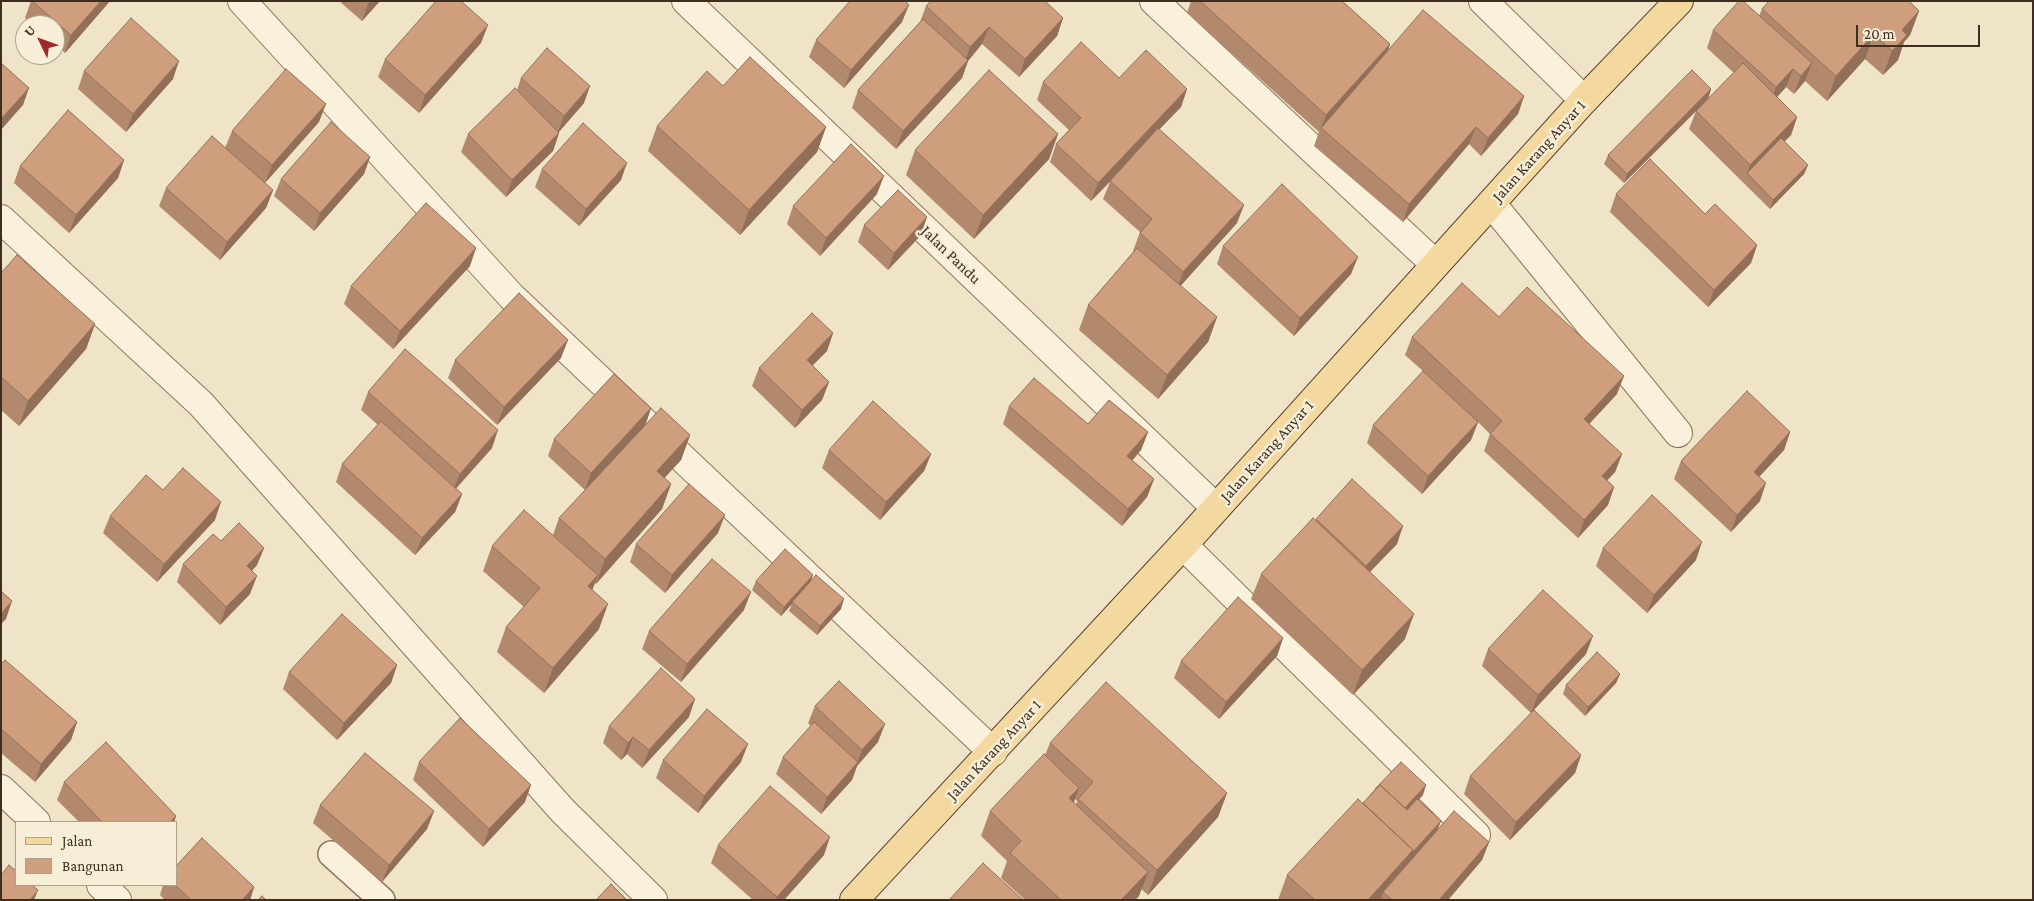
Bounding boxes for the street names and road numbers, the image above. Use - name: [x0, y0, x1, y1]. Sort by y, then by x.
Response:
- street label: Jalan Karang Anyar 1: [1488, 96, 1590, 206]
- street label: Jalan Pandu: [917, 222, 985, 288]
- street label: Jalan Karang Anyar 1: [1216, 396, 1318, 506]
- street label: Jalan Karang Anyar 1: [943, 696, 1045, 804]

